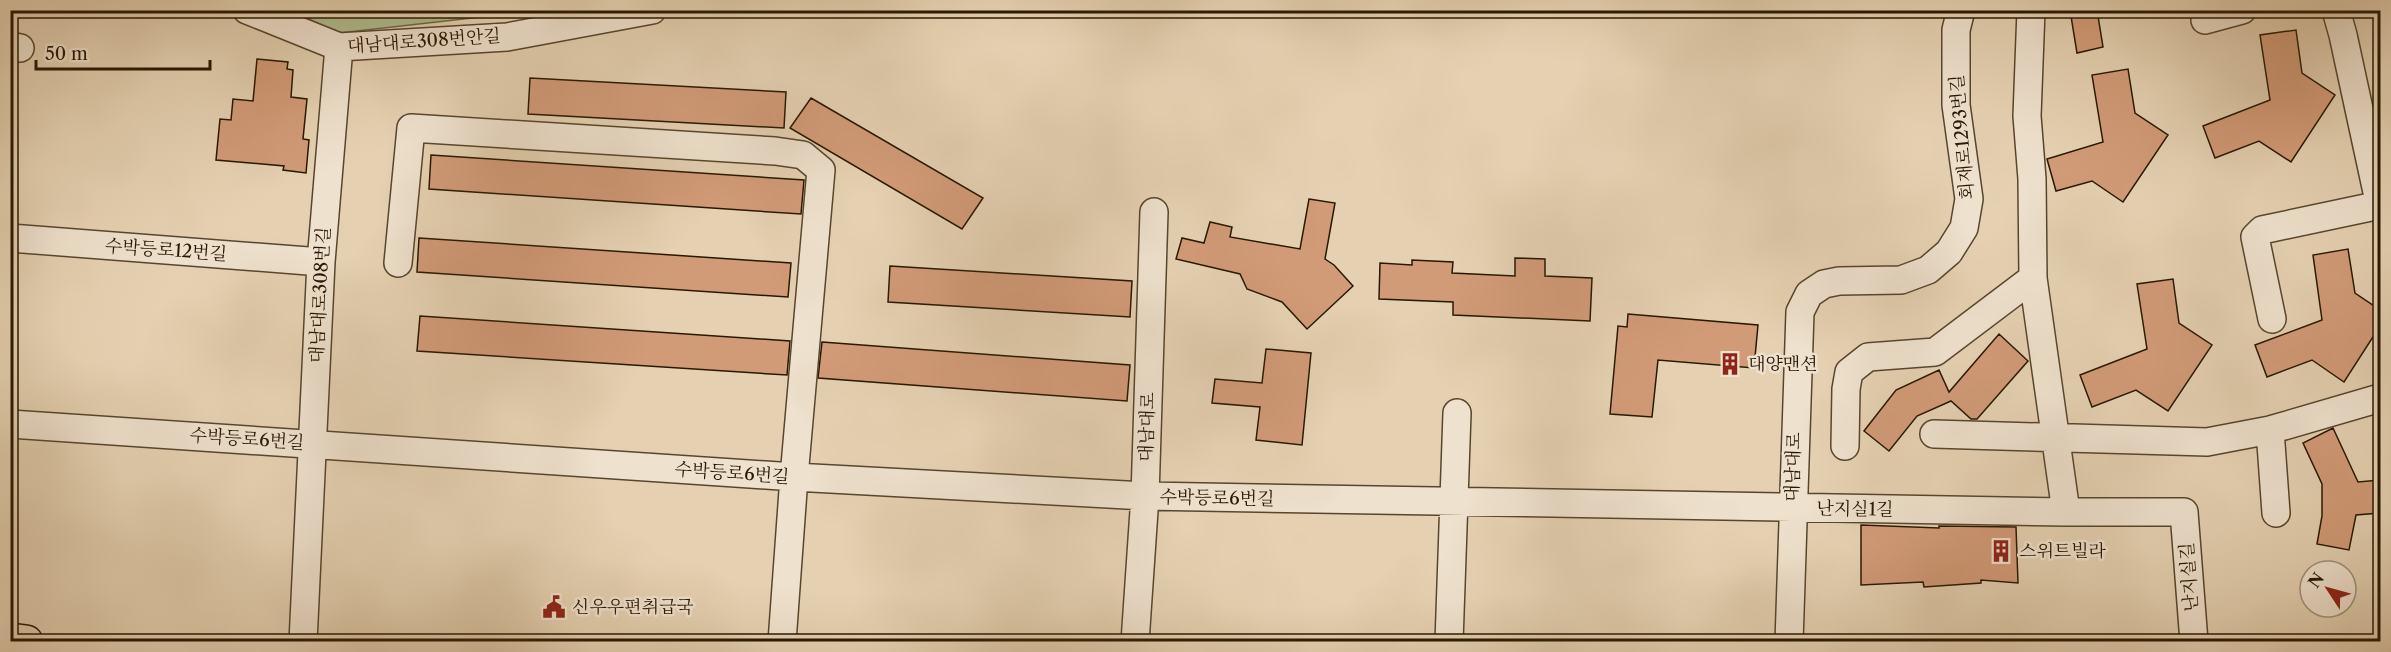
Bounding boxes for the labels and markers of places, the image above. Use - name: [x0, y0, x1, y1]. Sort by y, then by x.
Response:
- building icon: 대양맨션: [1717, 351, 1743, 377]
- place label: 대양맨션: [1748, 353, 1818, 375]
- building icon: 스위트빌라: [1988, 538, 2014, 564]
- place label: 스위트빌라: [2019, 540, 2107, 562]
- public building icon: 신우우편취급국: [541, 594, 567, 620]
- place label: 신우우편취급국: [572, 596, 694, 618]

